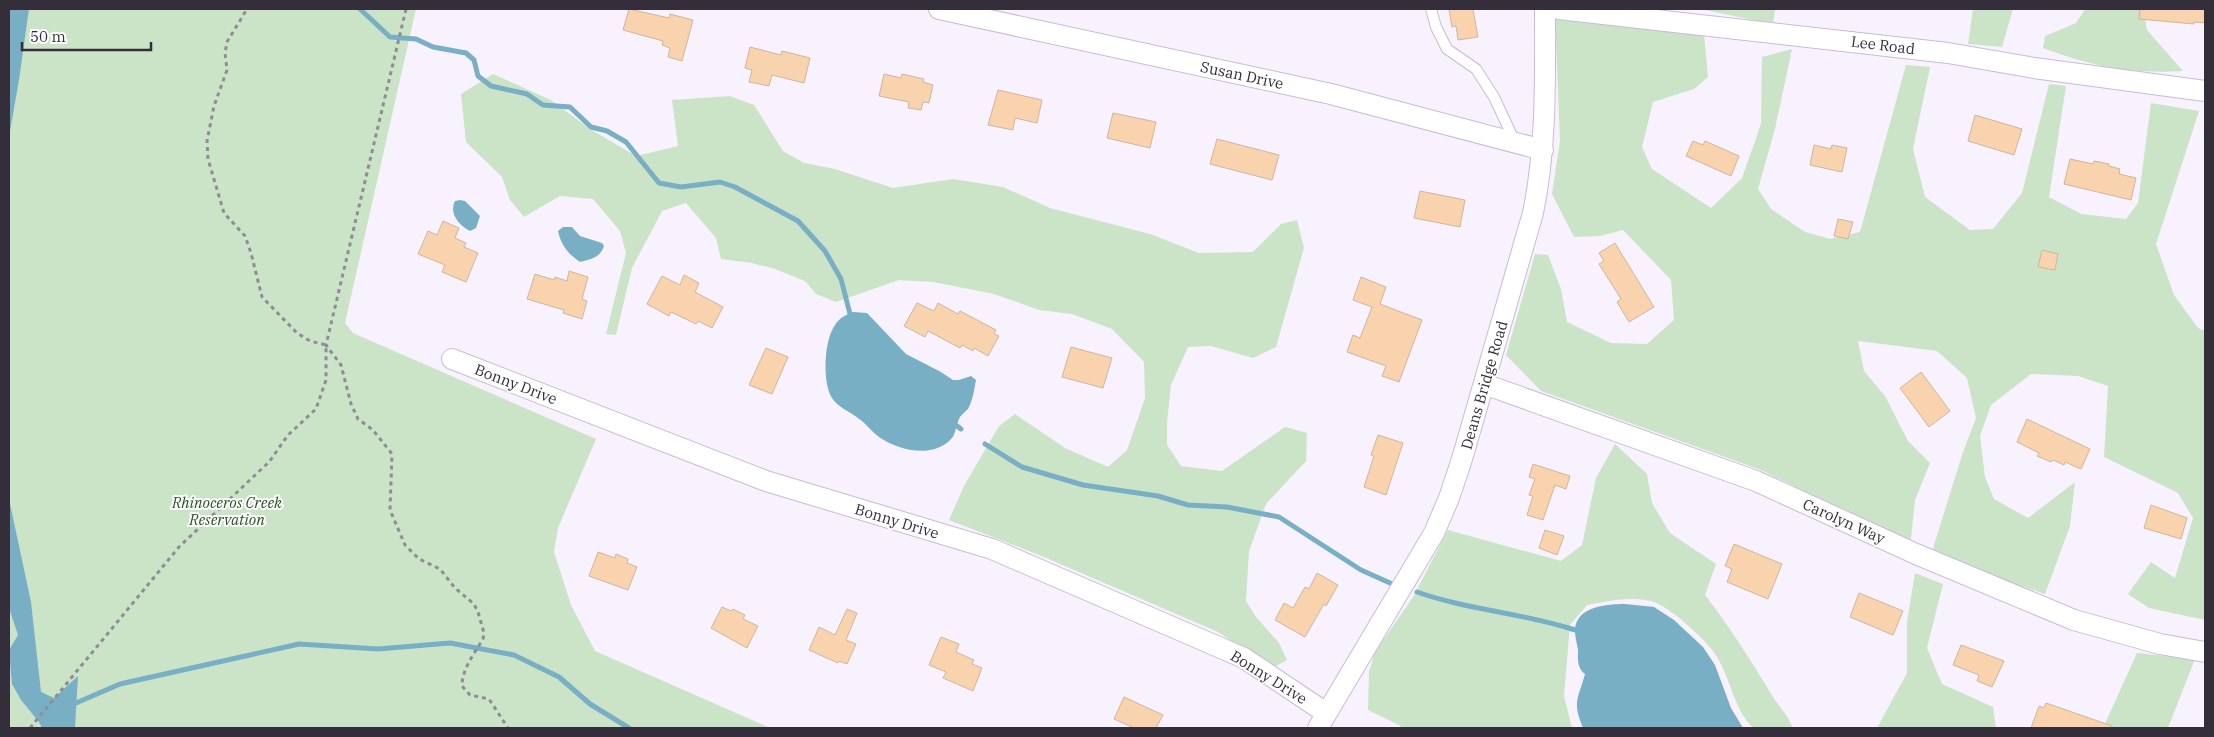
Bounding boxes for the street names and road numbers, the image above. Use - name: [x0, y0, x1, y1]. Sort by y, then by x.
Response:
- street label: Lee Road: [1850, 32, 1916, 58]
- street label: Susan Drive: [1199, 57, 1285, 93]
- street label: Deans Bridge Road: [1457, 318, 1511, 452]
- street label: Bonny Drive: [472, 360, 560, 408]
- street label: Carolyn Way: [1800, 494, 1888, 548]
- street label: Bonny Drive: [853, 499, 941, 543]
- street label: Bonny Drive: [1227, 646, 1311, 708]

